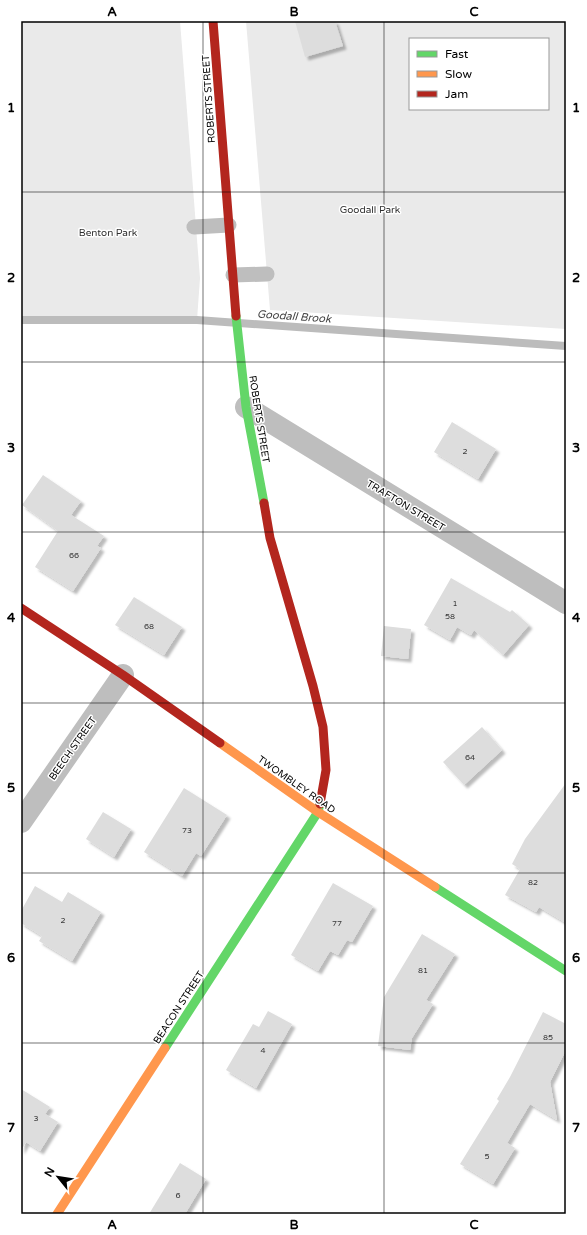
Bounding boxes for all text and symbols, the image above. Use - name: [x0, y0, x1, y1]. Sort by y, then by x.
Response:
- text: A: [107, 4, 117, 20]
- text: B: [289, 4, 299, 20]
- text: C: [469, 4, 479, 20]
- legend: [409, 38, 549, 110]
- text: Fast: [445, 47, 469, 61]
- street label: ROBERTS STREET: [200, 54, 218, 143]
- text: Slow: [445, 67, 472, 81]
- text: Jam: [445, 87, 468, 101]
- text: 1: [7, 100, 15, 116]
- text: 1: [572, 100, 580, 116]
- park label: Goodall Park: [340, 204, 401, 216]
- park label: Benton Park: [79, 227, 138, 239]
- text: 2: [7, 270, 15, 286]
- text: 2: [572, 270, 580, 286]
- water label: Goodall Brook: [257, 307, 332, 326]
- street label: ROBERTS STREET: [246, 375, 272, 464]
- text: 3: [7, 440, 15, 456]
- text: 3: [572, 440, 580, 456]
- house number: 2: [462, 447, 468, 456]
- street label: TRAFTON STREET: [364, 478, 447, 534]
- house number: 66: [69, 551, 79, 560]
- house number: 1: [452, 599, 458, 608]
- text: 4: [7, 610, 16, 626]
- text: 4: [572, 610, 581, 626]
- house number: 58: [445, 612, 455, 621]
- house number: 68: [144, 622, 154, 631]
- street label: BEECH STREET: [47, 715, 99, 783]
- street label: TWOMBLEY ROAD: [255, 753, 338, 816]
- house number: 64: [465, 753, 475, 762]
- text: 5: [7, 780, 15, 796]
- text: 5: [572, 780, 580, 796]
- house number: 73: [182, 826, 192, 835]
- house number: 82: [528, 878, 538, 887]
- house number: 2: [60, 916, 66, 925]
- house number: 77: [332, 919, 342, 928]
- text: 6: [7, 950, 15, 966]
- text: 6: [572, 950, 580, 966]
- house number: 81: [418, 966, 428, 975]
- street label: BEACON STREET: [151, 969, 207, 1046]
- house number: 85: [543, 1033, 553, 1042]
- house number: 4: [260, 1046, 266, 1055]
- house number: 3: [33, 1114, 39, 1123]
- text: 7: [7, 1120, 15, 1136]
- text: 7: [572, 1120, 580, 1136]
- house number: 5: [484, 1152, 490, 1161]
- north arrow: [38, 1157, 78, 1197]
- text: N: [42, 1165, 58, 1179]
- house number: 6: [175, 1191, 181, 1200]
- text: A: [107, 1217, 117, 1233]
- text: B: [289, 1217, 299, 1233]
- text: C: [469, 1217, 479, 1233]

